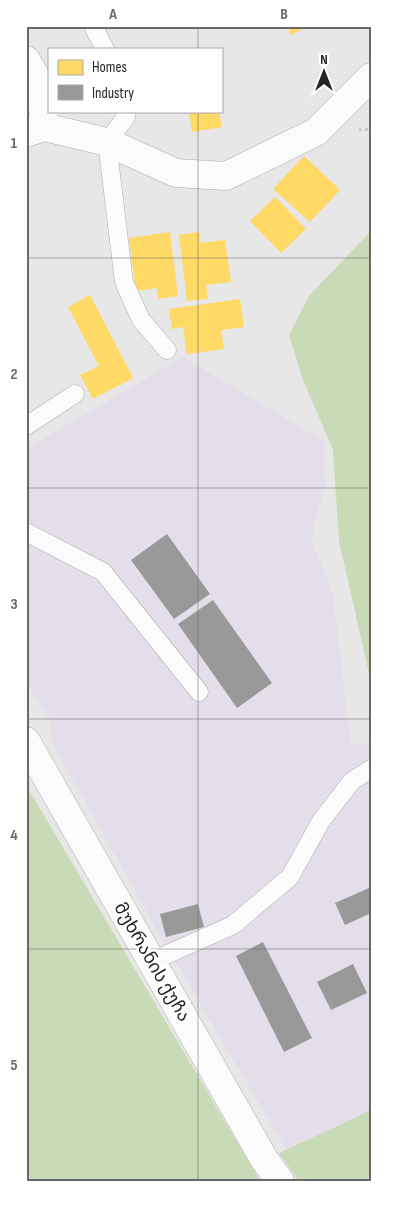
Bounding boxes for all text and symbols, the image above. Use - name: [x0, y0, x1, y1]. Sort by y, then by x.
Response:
- text: A: [108, 5, 117, 24]
- text: B: [280, 5, 288, 24]
- legend: [48, 48, 222, 112]
- north arrow: [300, 48, 350, 98]
- text: N: [320, 51, 328, 68]
- text: Homes: [92, 58, 127, 77]
- text: Industry: [92, 84, 134, 103]
- text: 1: [11, 134, 18, 153]
- text: 2: [10, 365, 18, 384]
- text: 3: [10, 595, 18, 614]
- text: 4: [10, 826, 18, 845]
- street label: მუხრანის ქუჩა: [109, 899, 195, 1025]
- text: 5: [10, 1056, 18, 1075]

